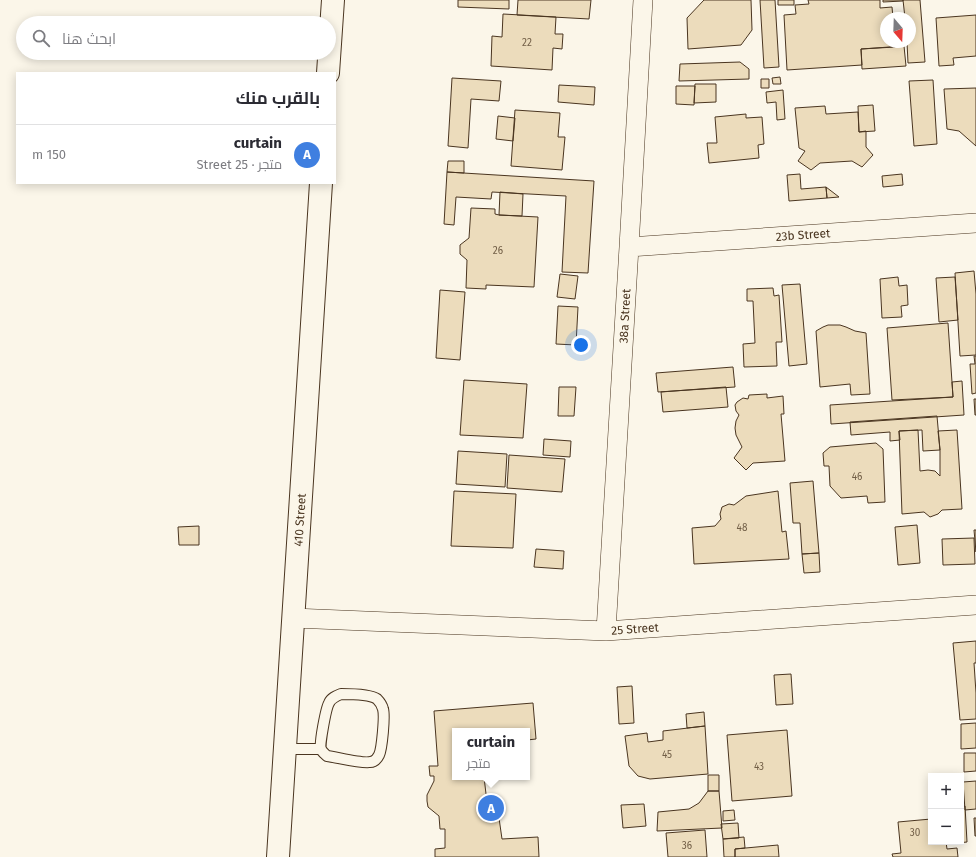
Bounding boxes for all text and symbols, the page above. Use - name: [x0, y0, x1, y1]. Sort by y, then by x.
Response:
- north arrow: [880, 12, 916, 48]
- search box: [16, 16, 336, 60]
- icon: search: [30, 27, 52, 49]
- text: ابحث هنا: [62, 30, 116, 48]
- house number: 22: [522, 37, 532, 49]
- text: بالقرب منك: [236, 88, 320, 109]
- text: curtain: [234, 134, 282, 152]
- text: 150 m: [32, 147, 66, 162]
- text: A: [303, 147, 311, 162]
- text: متجر · 25 Street: [196, 157, 282, 172]
- street label: 23b Street: [775, 226, 831, 244]
- house number: 26: [493, 245, 503, 257]
- street label: 38a Street: [617, 288, 633, 344]
- your location: [571, 335, 591, 355]
- house number: 46: [852, 471, 862, 483]
- street label: 410 Street: [291, 492, 309, 547]
- house number: 48: [737, 522, 748, 534]
- street label: 25 Street: [611, 620, 660, 638]
- popup: [452, 728, 530, 780]
- text: curtain: [467, 733, 515, 751]
- house number: 45: [662, 749, 672, 761]
- text: متجر: [467, 756, 491, 771]
- house number: 43: [754, 761, 764, 773]
- map controls: [928, 773, 964, 845]
- button: +: [928, 773, 964, 809]
- pin: A: [478, 793, 504, 823]
- button: −: [928, 809, 964, 845]
- house number: 30: [910, 827, 921, 839]
- house number: 36: [682, 840, 692, 852]

